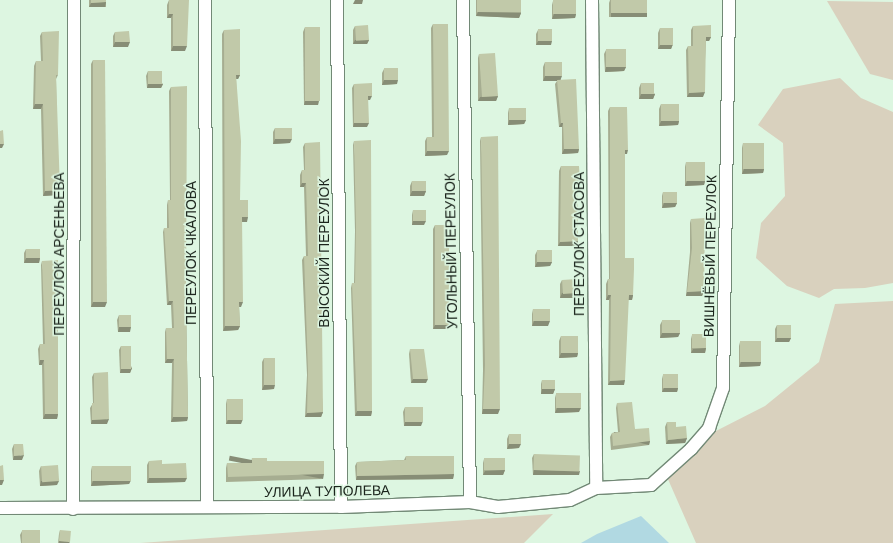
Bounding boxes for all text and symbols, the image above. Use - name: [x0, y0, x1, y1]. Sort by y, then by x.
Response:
- street label: ПЕРЕУЛОК АРСЕНЬЕВА: [51, 172, 67, 336]
- street label: ПЕРЕУЛОК СТАСОВА: [571, 172, 587, 316]
- street label: УГОЛЬНЫЙ ПЕРЕУЛОК: [441, 173, 461, 329]
- street label: ВИШНЁВЫЙ ПЕРЕУЛОК: [700, 175, 720, 337]
- street label: ВЫСОКИЙ ПЕРЕУЛОК: [316, 178, 332, 328]
- street label: ПЕРЕУЛОК ЧКАЛОВА: [183, 181, 199, 325]
- street label: УЛИЦА ТУПОЛЕВА: [264, 481, 390, 501]

